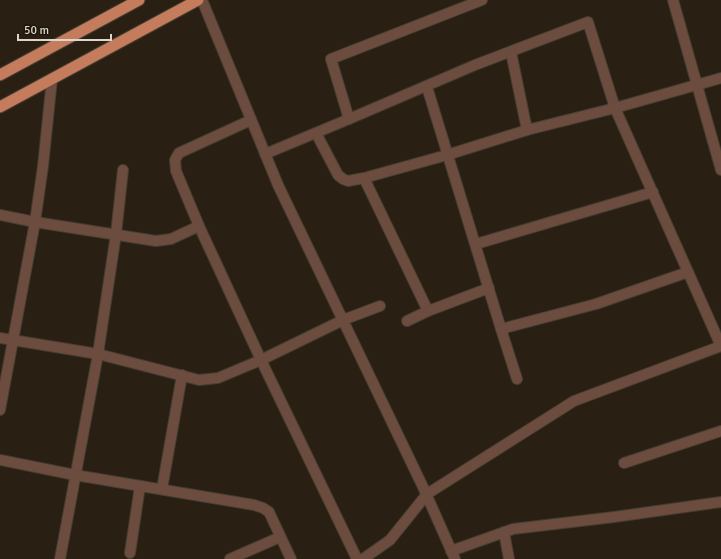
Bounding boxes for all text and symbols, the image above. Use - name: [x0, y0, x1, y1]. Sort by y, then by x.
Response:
- scale bar: [18, 16, 111, 42]
- text: 50 m: [24, 23, 49, 38]

